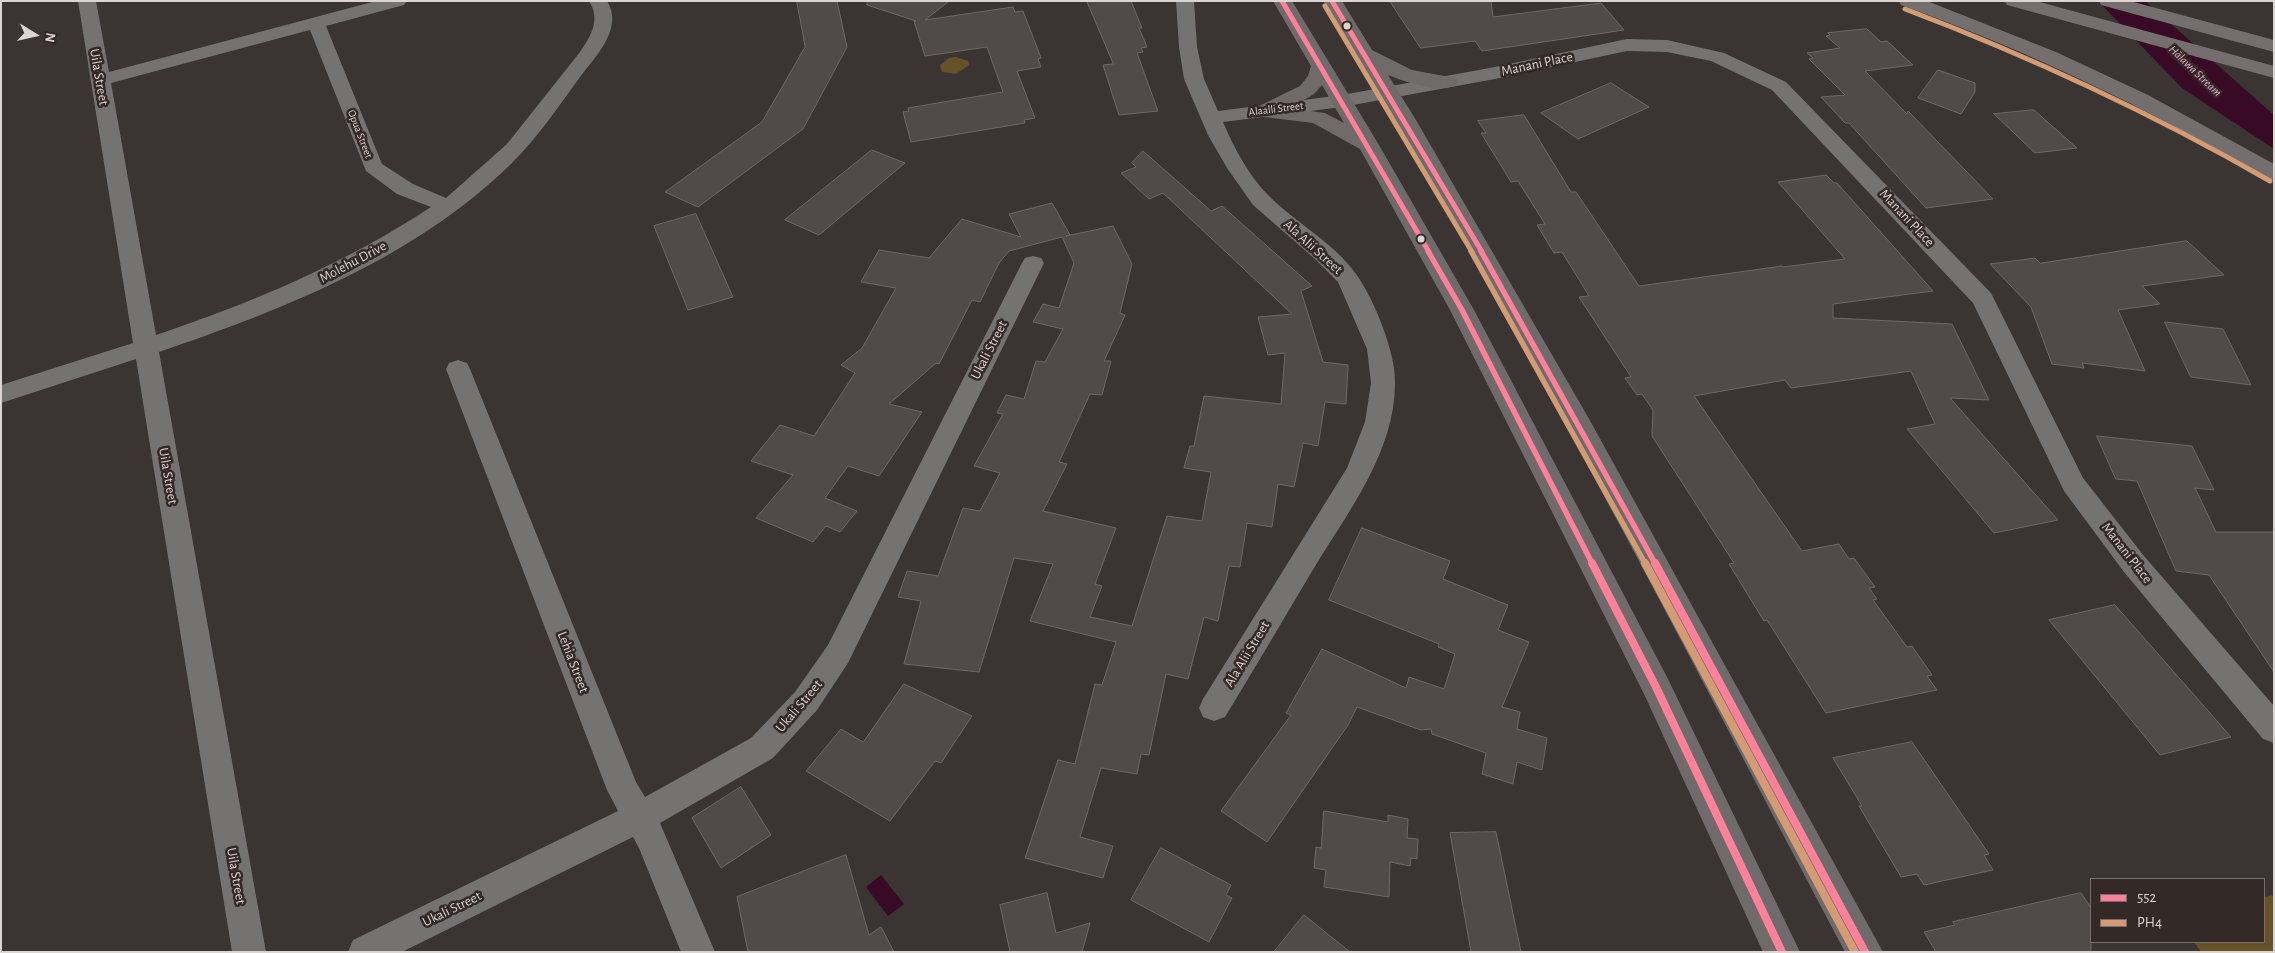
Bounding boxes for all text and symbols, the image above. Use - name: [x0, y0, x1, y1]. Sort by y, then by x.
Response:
- north arrow: [10, 10, 60, 60]
- unlabelled marker: [1342, 21, 1352, 31]
- text: N: [42, 32, 58, 44]
- water label: Hālawa Stream: [2166, 42, 2224, 100]
- street label: Uila Street: [86, 47, 112, 107]
- street label: Manani Place: [1500, 48, 1574, 80]
- street label: Alaalli Street: [1248, 99, 1304, 119]
- street label: Opua Street: [345, 108, 375, 160]
- street label: Manani Place: [1876, 186, 1938, 250]
- street label: Ala Alii Street: [1280, 216, 1346, 278]
- unlabelled marker: [1416, 234, 1426, 244]
- street label: Molehu Drive: [317, 237, 389, 287]
- street label: Ukali Street: [967, 318, 1011, 382]
- street label: Uila Street: [155, 446, 181, 506]
- street label: Manani Place: [2098, 519, 2156, 587]
- street label: Ala Alii Street: [1221, 618, 1273, 690]
- street label: Lehia Street: [554, 629, 592, 695]
- street label: Ukali Street: [772, 676, 826, 736]
- street label: Uila Street: [223, 846, 249, 906]
- legend: [2090, 878, 2265, 943]
- street label: Ukali Street: [420, 888, 484, 930]
- text: 552: [2137, 890, 2156, 905]
- text: PH4: [2137, 915, 2162, 930]

